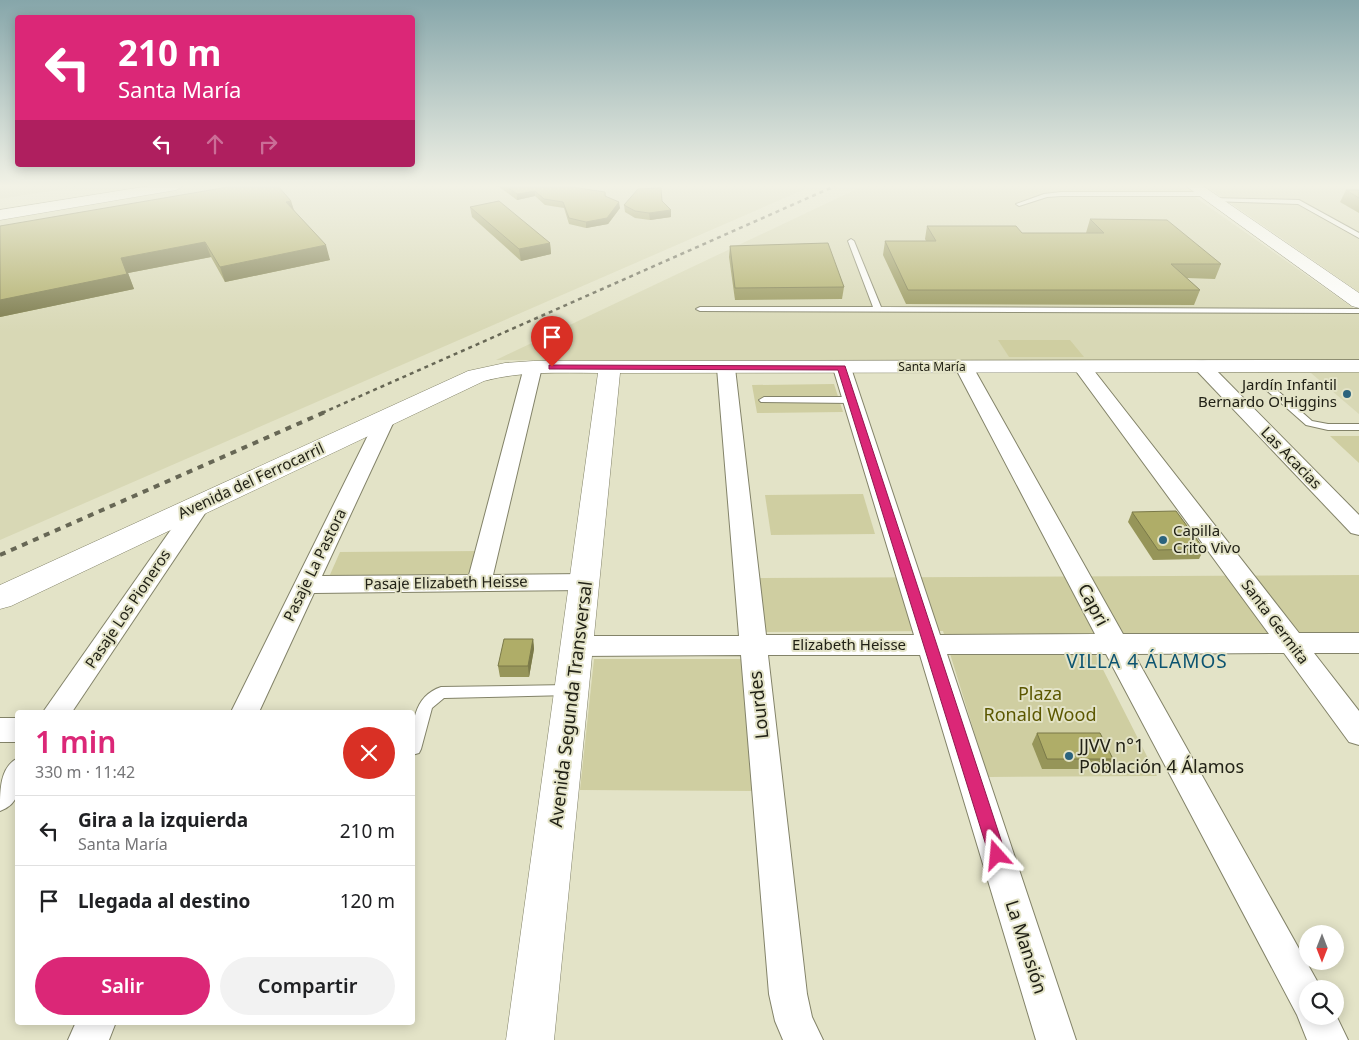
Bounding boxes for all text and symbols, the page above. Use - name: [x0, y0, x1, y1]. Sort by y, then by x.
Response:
- text: 210 m: [118, 29, 221, 76]
- icon: left: [35, 35, 100, 100]
- text: Santa María: [118, 74, 241, 104]
- icon: left: [148, 130, 176, 158]
- icon: ahead: [201, 130, 229, 158]
- icon: right: [254, 130, 282, 158]
- pin: [531, 316, 573, 367]
- icon: arrive: [538, 323, 566, 351]
- street label: Santa María: [898, 358, 966, 375]
- place label: Jardín Infantil Bernardo O'Higgins: [1198, 374, 1337, 411]
- marker: Jardín Infantil Bernardo O'Higgins: [1341, 388, 1353, 400]
- street label: Las Acacias: [1257, 422, 1326, 493]
- street label: Avenida del Ferrocarril: [174, 437, 327, 523]
- street label: Pasaje La Pastora: [278, 505, 350, 624]
- place label: Capilla Crito Vivo: [1173, 520, 1241, 557]
- marker: Capilla Crito Vivo: [1157, 534, 1169, 546]
- street label: Pasaje Los Pioneros: [80, 545, 174, 672]
- street label: Pasaje Elizabeth Heisse: [364, 571, 528, 593]
- street label: Santa Germita: [1237, 575, 1314, 668]
- street label: Avenida Segunda Transversal: [543, 579, 597, 828]
- street label: Capri: [1073, 579, 1115, 630]
- street label: Elizabeth Heisse: [792, 634, 906, 654]
- district label: VILLA 4 ÁLAMOS: [1066, 648, 1228, 674]
- street label: Lourdes: [742, 670, 774, 740]
- park label: Plaza Ronald Wood: [984, 681, 1096, 726]
- text: 1 min: [35, 721, 116, 762]
- button: close: [343, 727, 395, 779]
- place label: JJVV n°1 Población 4 Álamos: [1077, 733, 1244, 778]
- marker: JJVV n°1 Población 4 Álamos: [1063, 750, 1075, 762]
- text: 330 m · 11:42: [35, 761, 135, 783]
- text: Gira a la izquierda: [78, 807, 248, 833]
- icon: left: [35, 817, 63, 845]
- text: 210 m: [340, 818, 395, 844]
- position arrow: [970, 828, 1022, 880]
- text: Santa María: [78, 833, 168, 855]
- icon: arrive: [35, 887, 63, 915]
- text: Llegada al destino: [78, 888, 250, 914]
- text: 120 m: [340, 888, 395, 914]
- street label: La Mansión: [1001, 897, 1053, 997]
- north arrow: [1299, 925, 1344, 970]
- map controls: [1299, 925, 1344, 1025]
- button: Salir: [35, 957, 210, 1015]
- button: Compartir: [220, 957, 395, 1015]
- button: search: [1299, 980, 1344, 1025]

